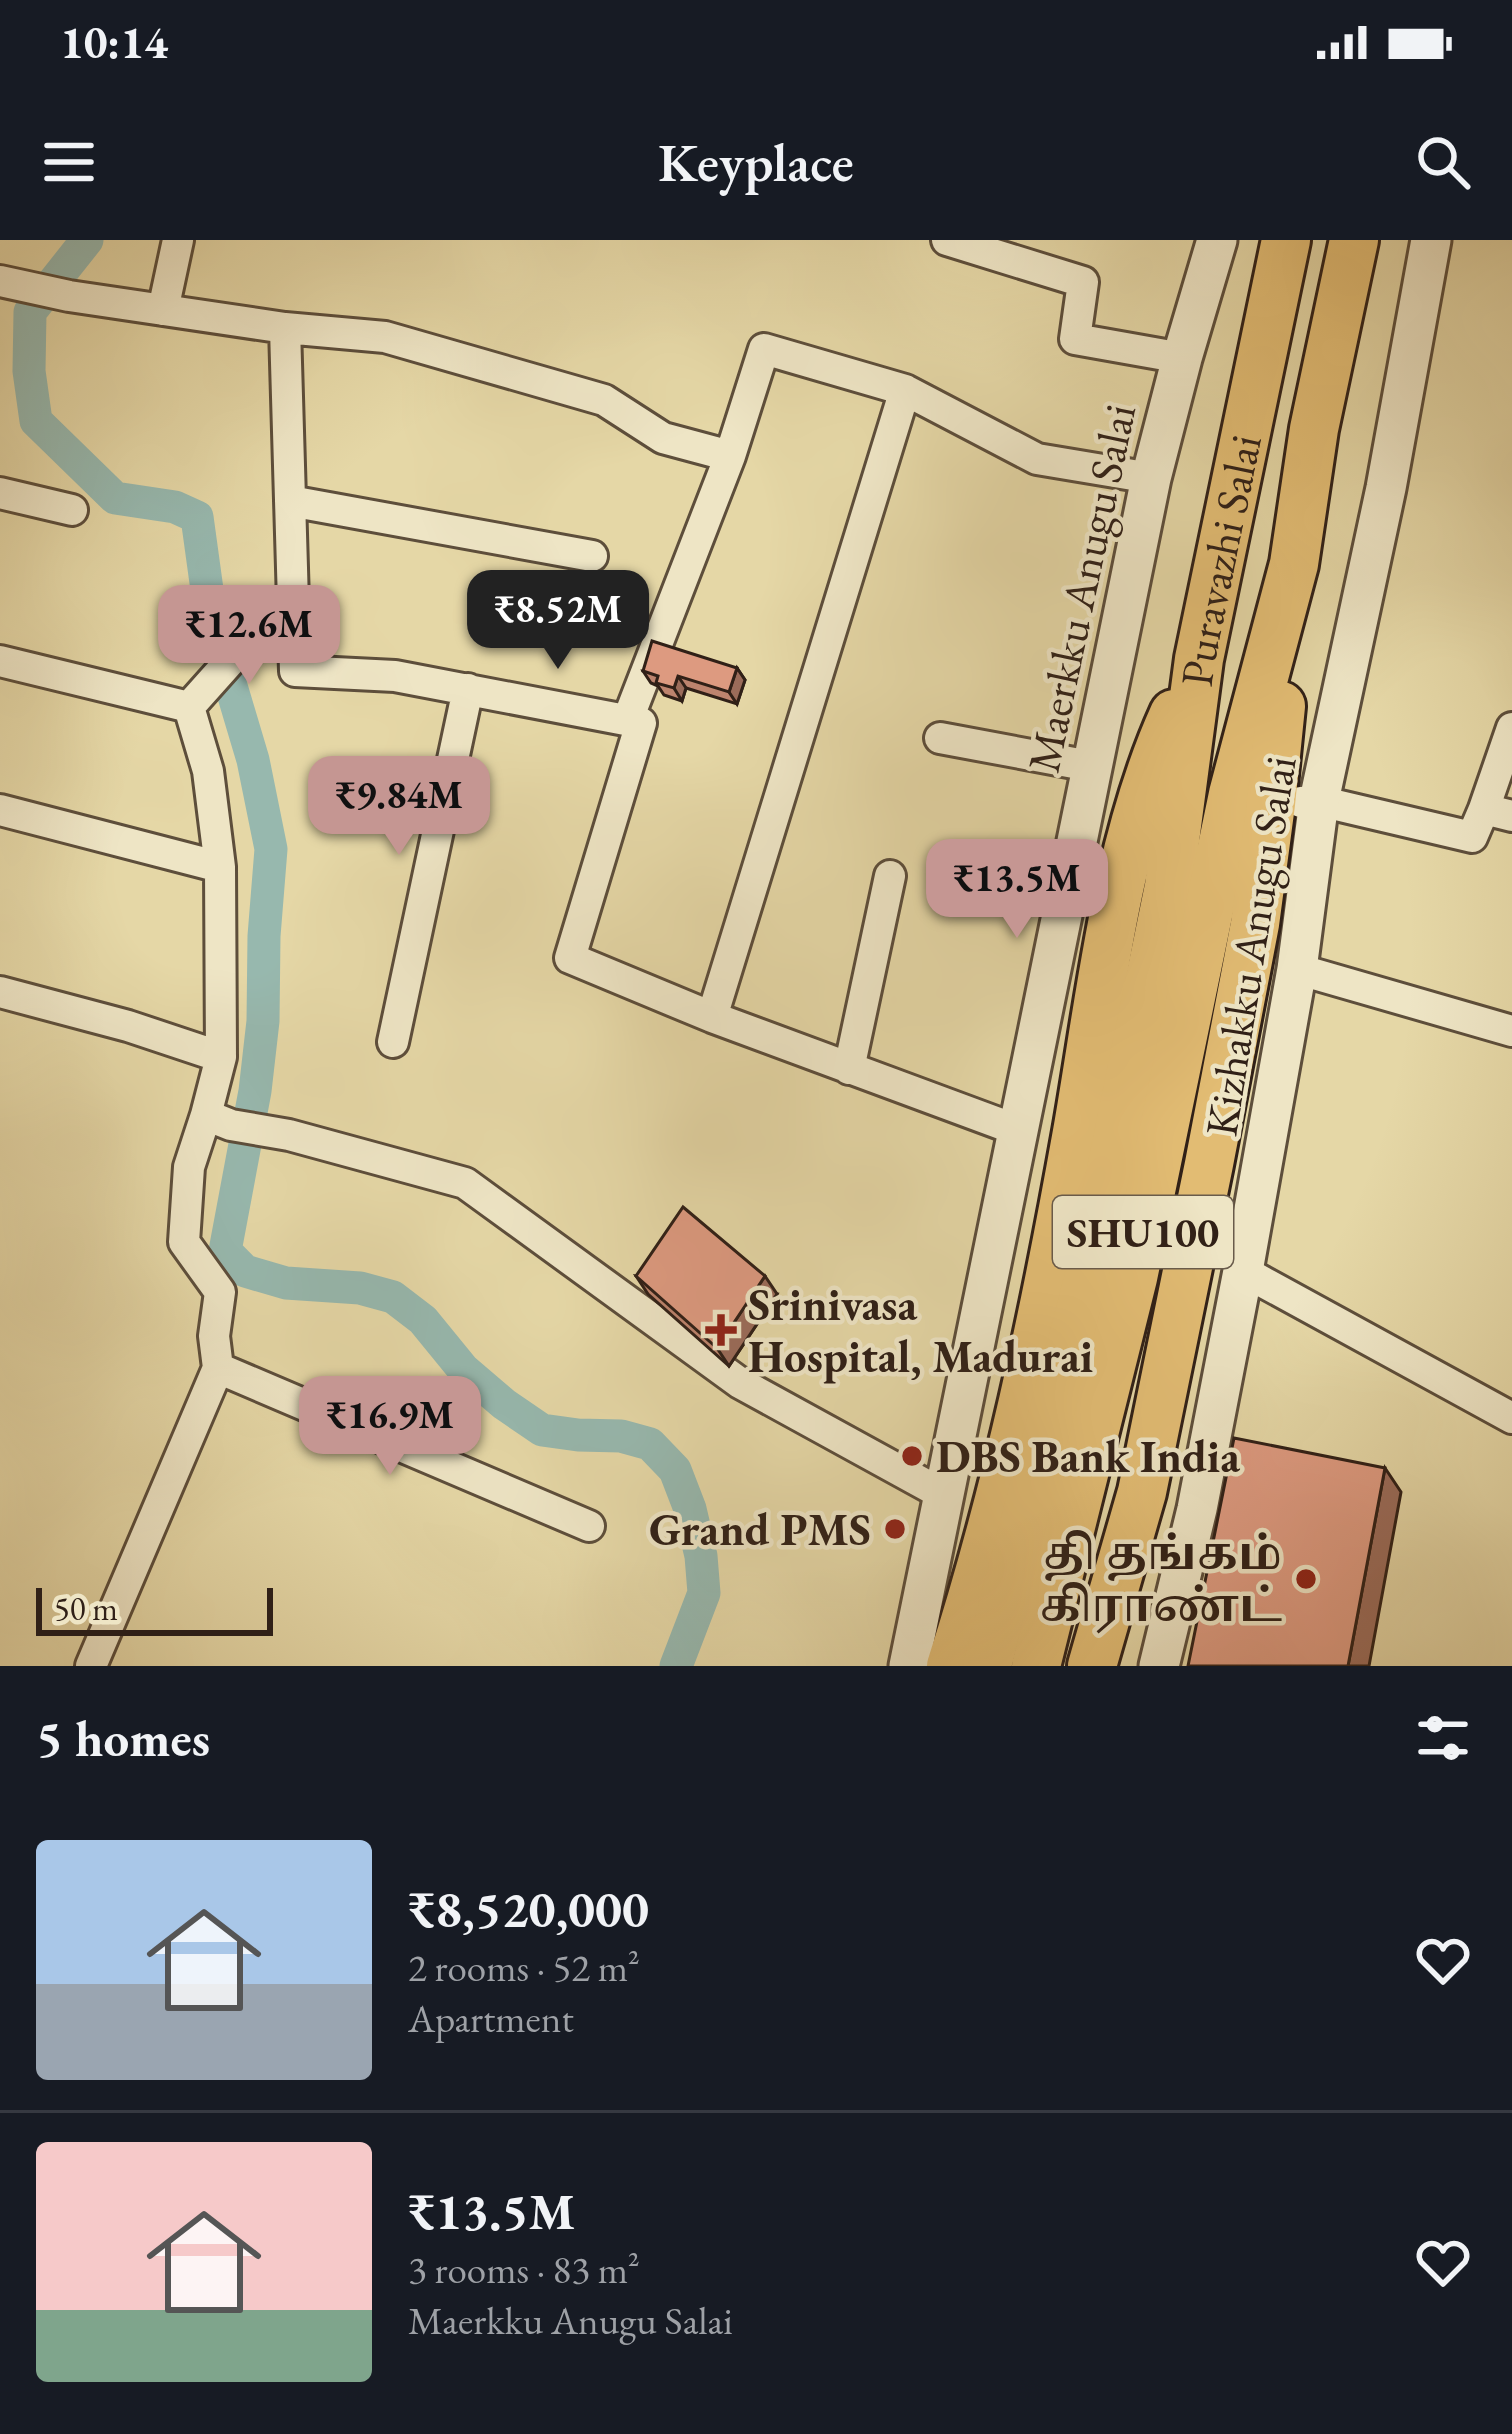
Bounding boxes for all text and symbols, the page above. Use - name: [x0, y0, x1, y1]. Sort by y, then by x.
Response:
- text: 10:14: [60, 13, 168, 71]
- text: Keyplace: [658, 127, 854, 197]
- icon: menu: [36, 129, 102, 195]
- icon: search: [1410, 129, 1476, 195]
- street label: Maerkku Anugu Salai: [1014, 399, 1148, 777]
- street label: Puravazhi Salai: [1167, 429, 1274, 690]
- pin: ₹8.52M: [460, 570, 656, 672]
- text: ₹8.52M: [494, 583, 622, 634]
- pin: ₹12.6M: [151, 585, 347, 687]
- text: ₹12.6M: [185, 598, 313, 649]
- street label: Kizhakku Anugu Salai: [1191, 752, 1309, 1140]
- pin: ₹9.84M: [301, 756, 497, 858]
- text: ₹9.84M: [335, 769, 463, 820]
- pin: ₹13.5M: [919, 839, 1115, 941]
- text: ₹13.5M: [953, 852, 1081, 903]
- road number: SHU100: [1053, 1196, 1233, 1268]
- place label: Srinivasa Hospital, Madurai: [748, 1275, 1093, 1385]
- marker: Srinivasa Hospital, Madurai: [705, 1314, 737, 1346]
- pin: ₹16.9M: [292, 1376, 488, 1478]
- text: ₹16.9M: [326, 1389, 454, 1440]
- place label: DBS Bank India: [936, 1427, 1240, 1485]
- marker: DBS Bank India: [899, 1443, 925, 1469]
- place label: Grand PMS: [649, 1500, 871, 1558]
- marker: Grand PMS: [882, 1516, 908, 1542]
- place label: தி தங்கம் கிராண்ட்: [1039, 1524, 1282, 1634]
- marker: தி தங்கம் கிராண்ட்: [1293, 1566, 1319, 1592]
- scale bar: [36, 1582, 273, 1635]
- text: 50 m: [54, 1587, 118, 1630]
- text: 5 homes: [36, 1705, 210, 1771]
- icon: filters: [1410, 1705, 1476, 1771]
- text: ₹8,520,000: [408, 1876, 649, 1942]
- icon: home: [132, 1888, 276, 2032]
- icon: heart: [1410, 1927, 1476, 1993]
- text: 2 rooms · 52 m²: [408, 1942, 640, 1993]
- text: Apartment: [408, 1993, 574, 2044]
- text: ₹13.5M: [408, 2178, 575, 2244]
- icon: home: [132, 2190, 276, 2334]
- icon: heart: [1410, 2229, 1476, 2295]
- text: 3 rooms · 83 m²: [408, 2244, 640, 2295]
- text: Maerkku Anugu Salai: [408, 2295, 733, 2346]

